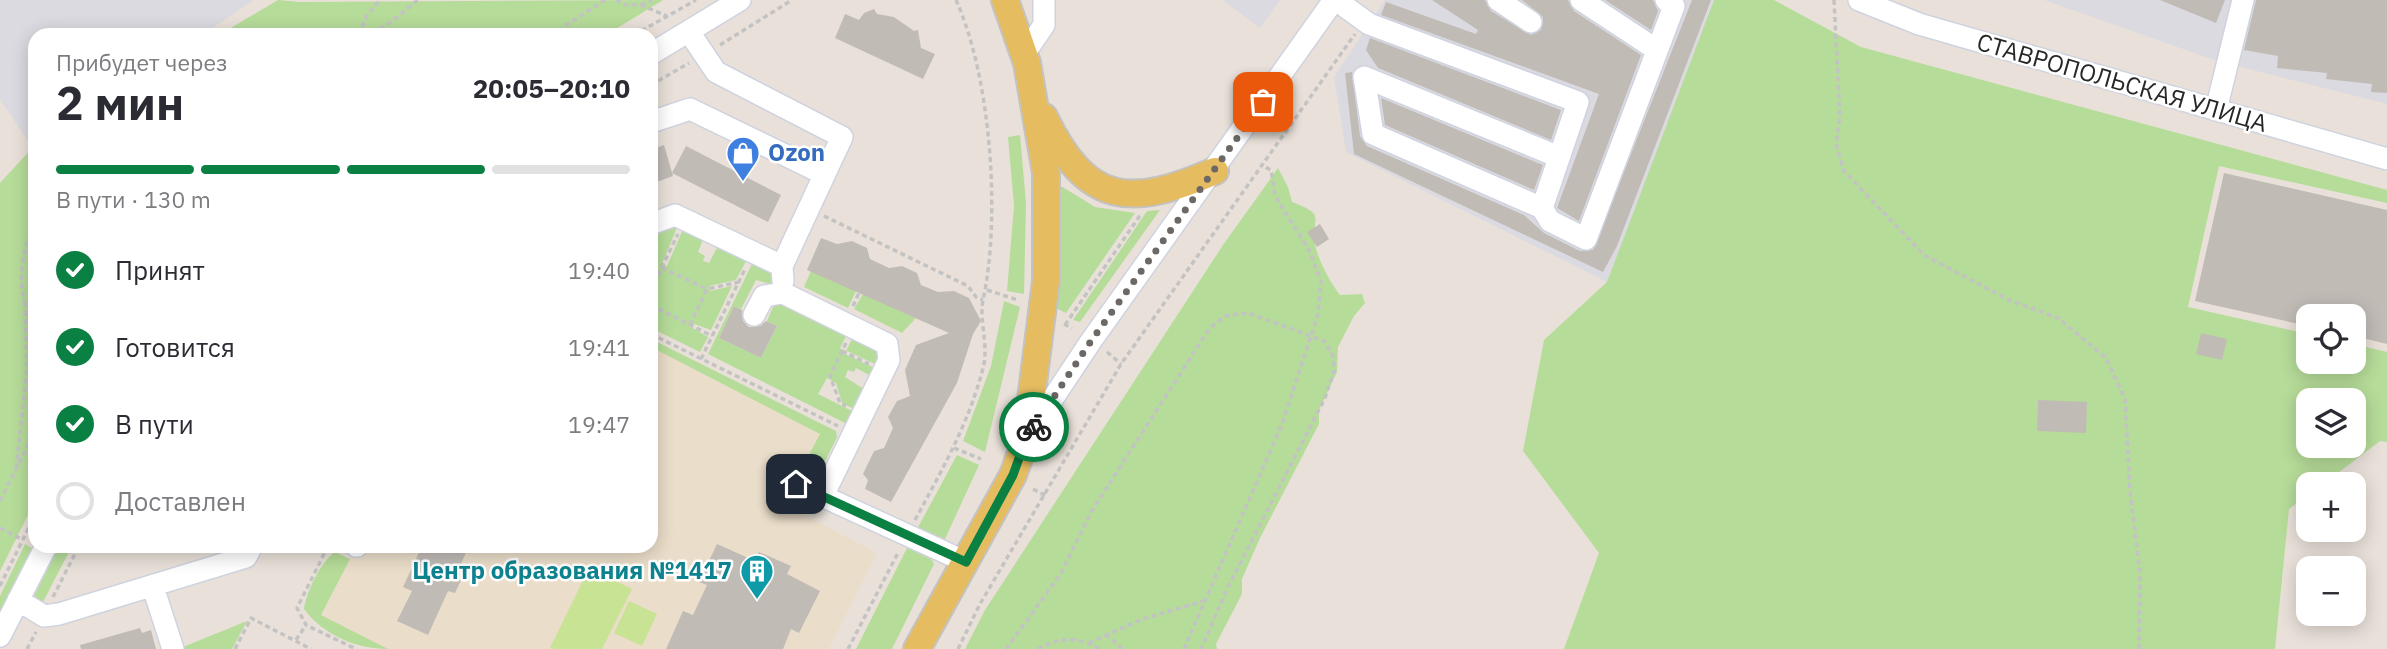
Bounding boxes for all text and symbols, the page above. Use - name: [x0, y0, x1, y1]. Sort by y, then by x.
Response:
- street label: СТАВРОПОЛЬСКАЯ УЛИЦА: [1973, 25, 2271, 139]
- text: Прибудет через: [56, 47, 228, 77]
- text: 20:05–20:10: [473, 71, 630, 105]
- pin: [1233, 72, 1293, 132]
- text: 2 мин: [56, 73, 184, 133]
- icon: bag: [1244, 83, 1282, 121]
- shop icon: Ozon: [724, 134, 762, 183]
- place label: Ozon: [768, 136, 825, 168]
- text: В пути · 130 m: [56, 184, 211, 214]
- icon: check: [56, 251, 94, 289]
- text: Принят: [115, 253, 205, 287]
- text: 19:40: [568, 255, 630, 285]
- map controls: [2296, 304, 2366, 626]
- button: locate: [2296, 304, 2366, 374]
- icon: check: [56, 328, 94, 366]
- text: Готовится: [115, 330, 235, 364]
- text: 19:41: [568, 332, 630, 362]
- button: layers: [2296, 388, 2366, 458]
- courier: [999, 392, 1069, 462]
- icon: check: [56, 405, 94, 443]
- text: В пути: [115, 407, 194, 441]
- icon: bike: [1015, 408, 1053, 446]
- text: 19:47: [568, 409, 630, 439]
- pin: [766, 454, 826, 514]
- icon: home: [777, 465, 815, 503]
- button: +: [2296, 472, 2366, 542]
- text: Доставлен: [115, 484, 246, 518]
- building icon: Центр образования №1417: [738, 552, 776, 601]
- place label: Центр образования №1417: [412, 554, 732, 586]
- button: −: [2296, 556, 2366, 626]

